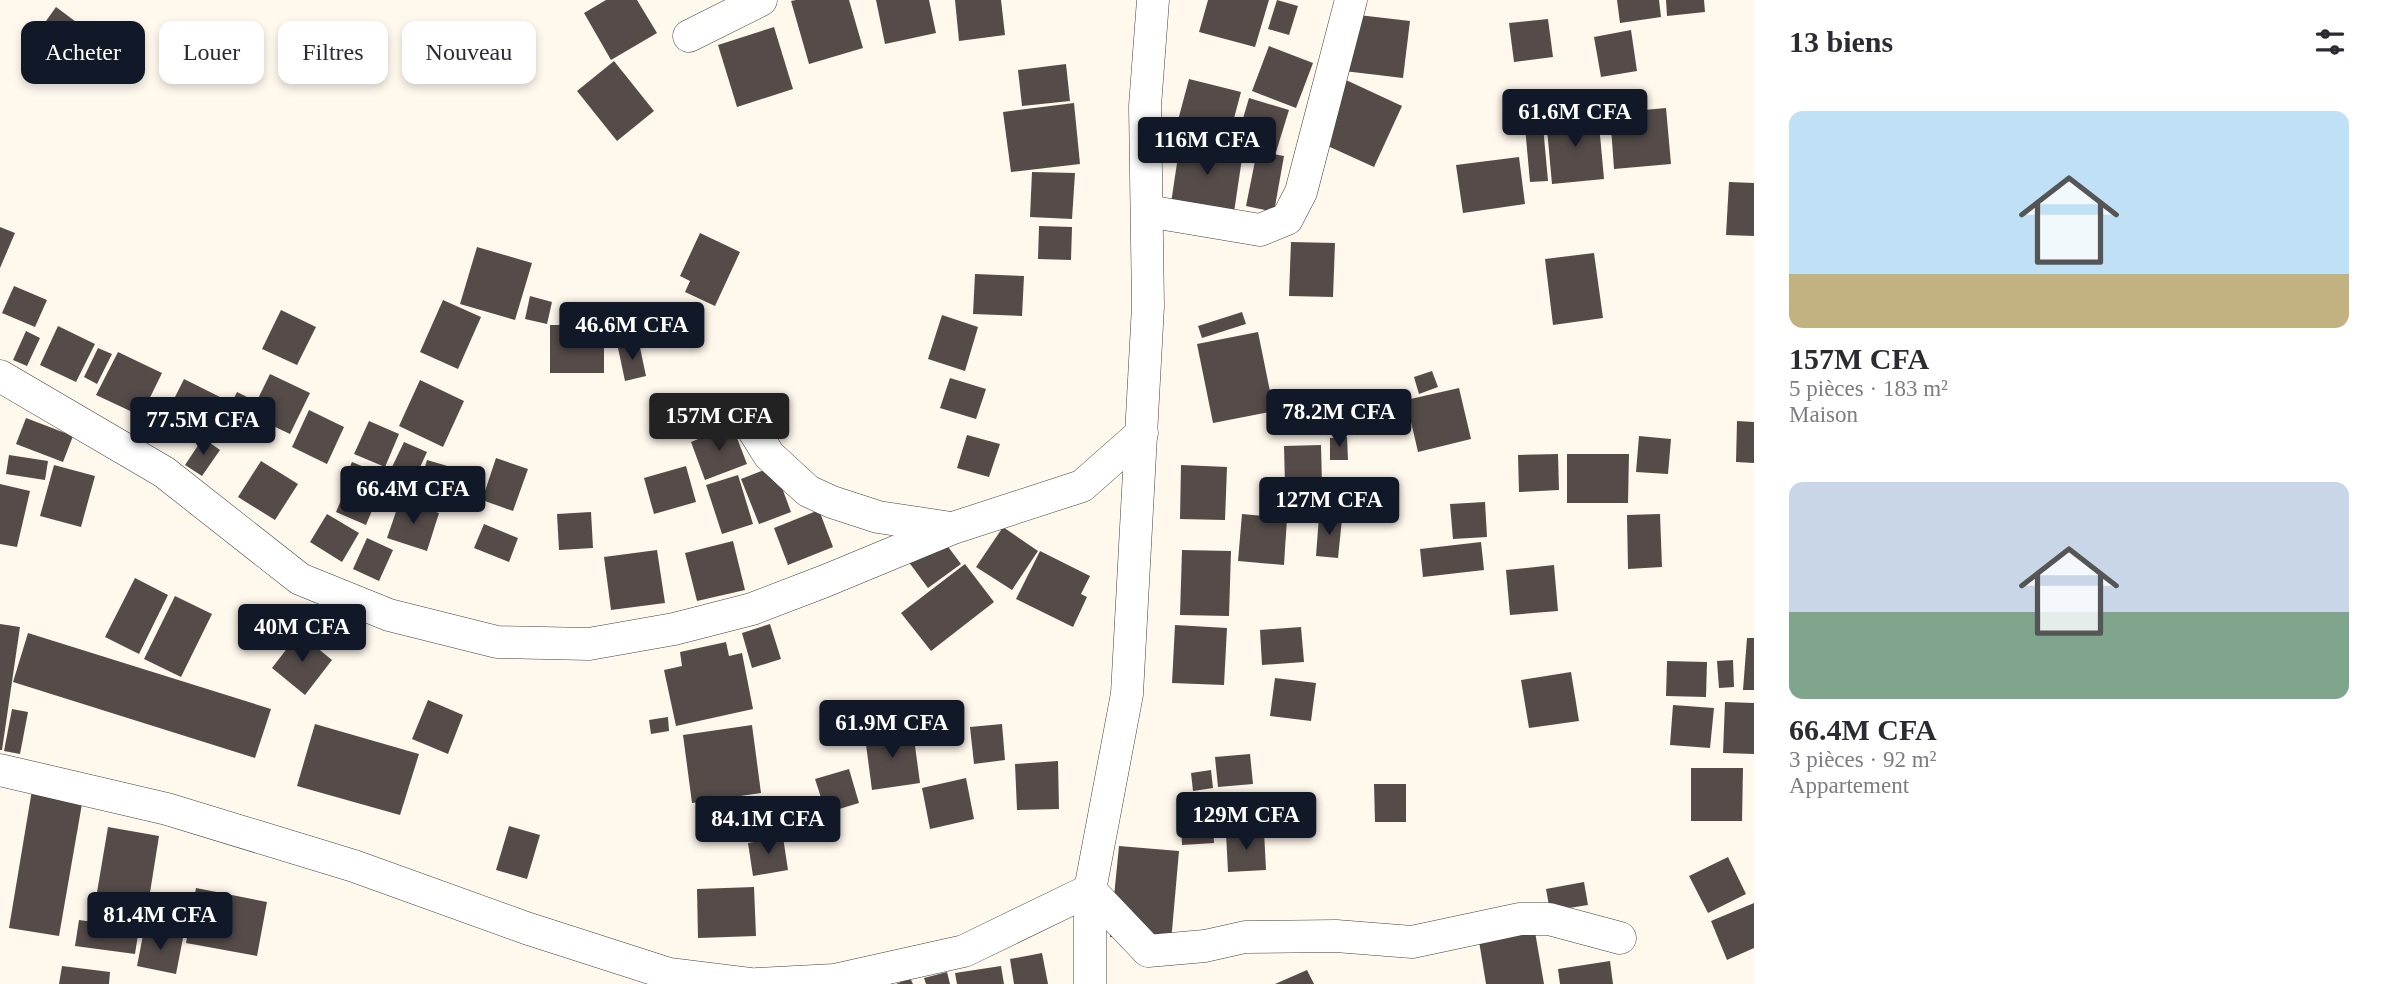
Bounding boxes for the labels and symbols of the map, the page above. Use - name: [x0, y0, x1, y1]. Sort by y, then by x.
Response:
- pin: 61.6M CFA: [1495, 90, 1655, 149]
- pin: 116M CFA: [1135, 118, 1279, 177]
- pin: 46.6M CFA: [552, 302, 712, 362]
- pin: 78.2M CFA: [1259, 390, 1419, 449]
- pin: 157M CFA: [647, 393, 791, 453]
- pin: 77.5M CFA: [123, 398, 283, 457]
- pin: 66.4M CFA: [333, 466, 493, 526]
- pin: 127M CFA: [1257, 477, 1401, 537]
- pin: 40M CFA: [237, 604, 367, 664]
- pin: 61.9M CFA: [812, 700, 972, 760]
- pin: 129M CFA: [1174, 792, 1318, 852]
- pin: 84.1M CFA: [688, 796, 848, 856]
- pin: 81.4M CFA: [80, 892, 240, 952]

